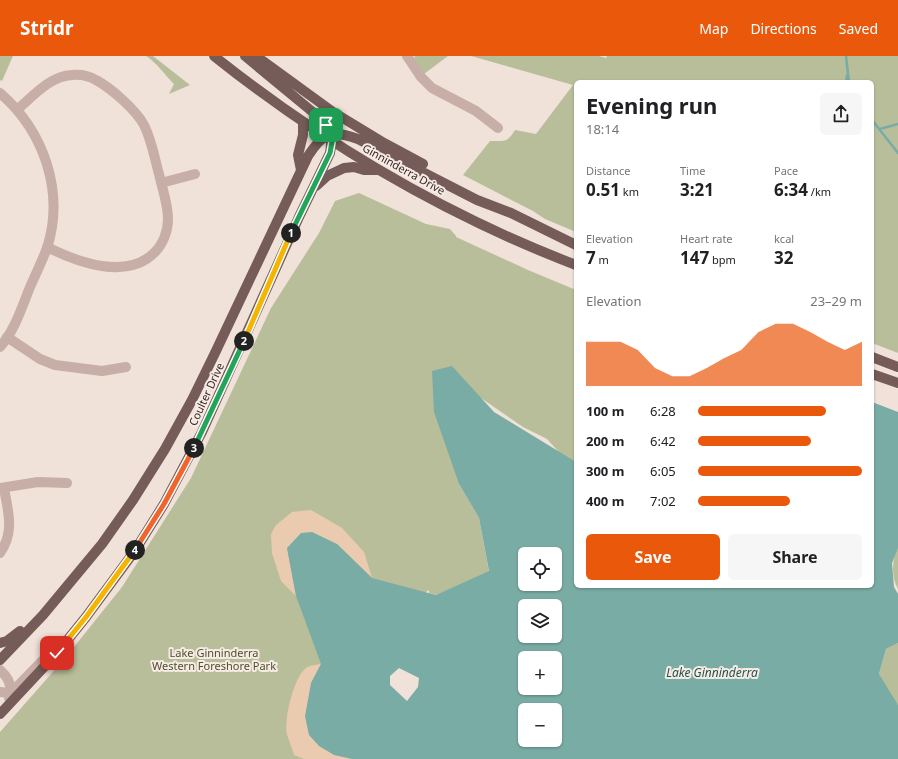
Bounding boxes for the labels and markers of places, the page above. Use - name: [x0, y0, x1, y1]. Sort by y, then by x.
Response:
- pin: [309, 108, 343, 142]
- pin: 1: [281, 223, 301, 243]
- pin: 2: [234, 331, 254, 351]
- pin: 3: [184, 438, 204, 458]
- pin: 4: [125, 540, 145, 560]
- pin: [40, 636, 74, 670]

